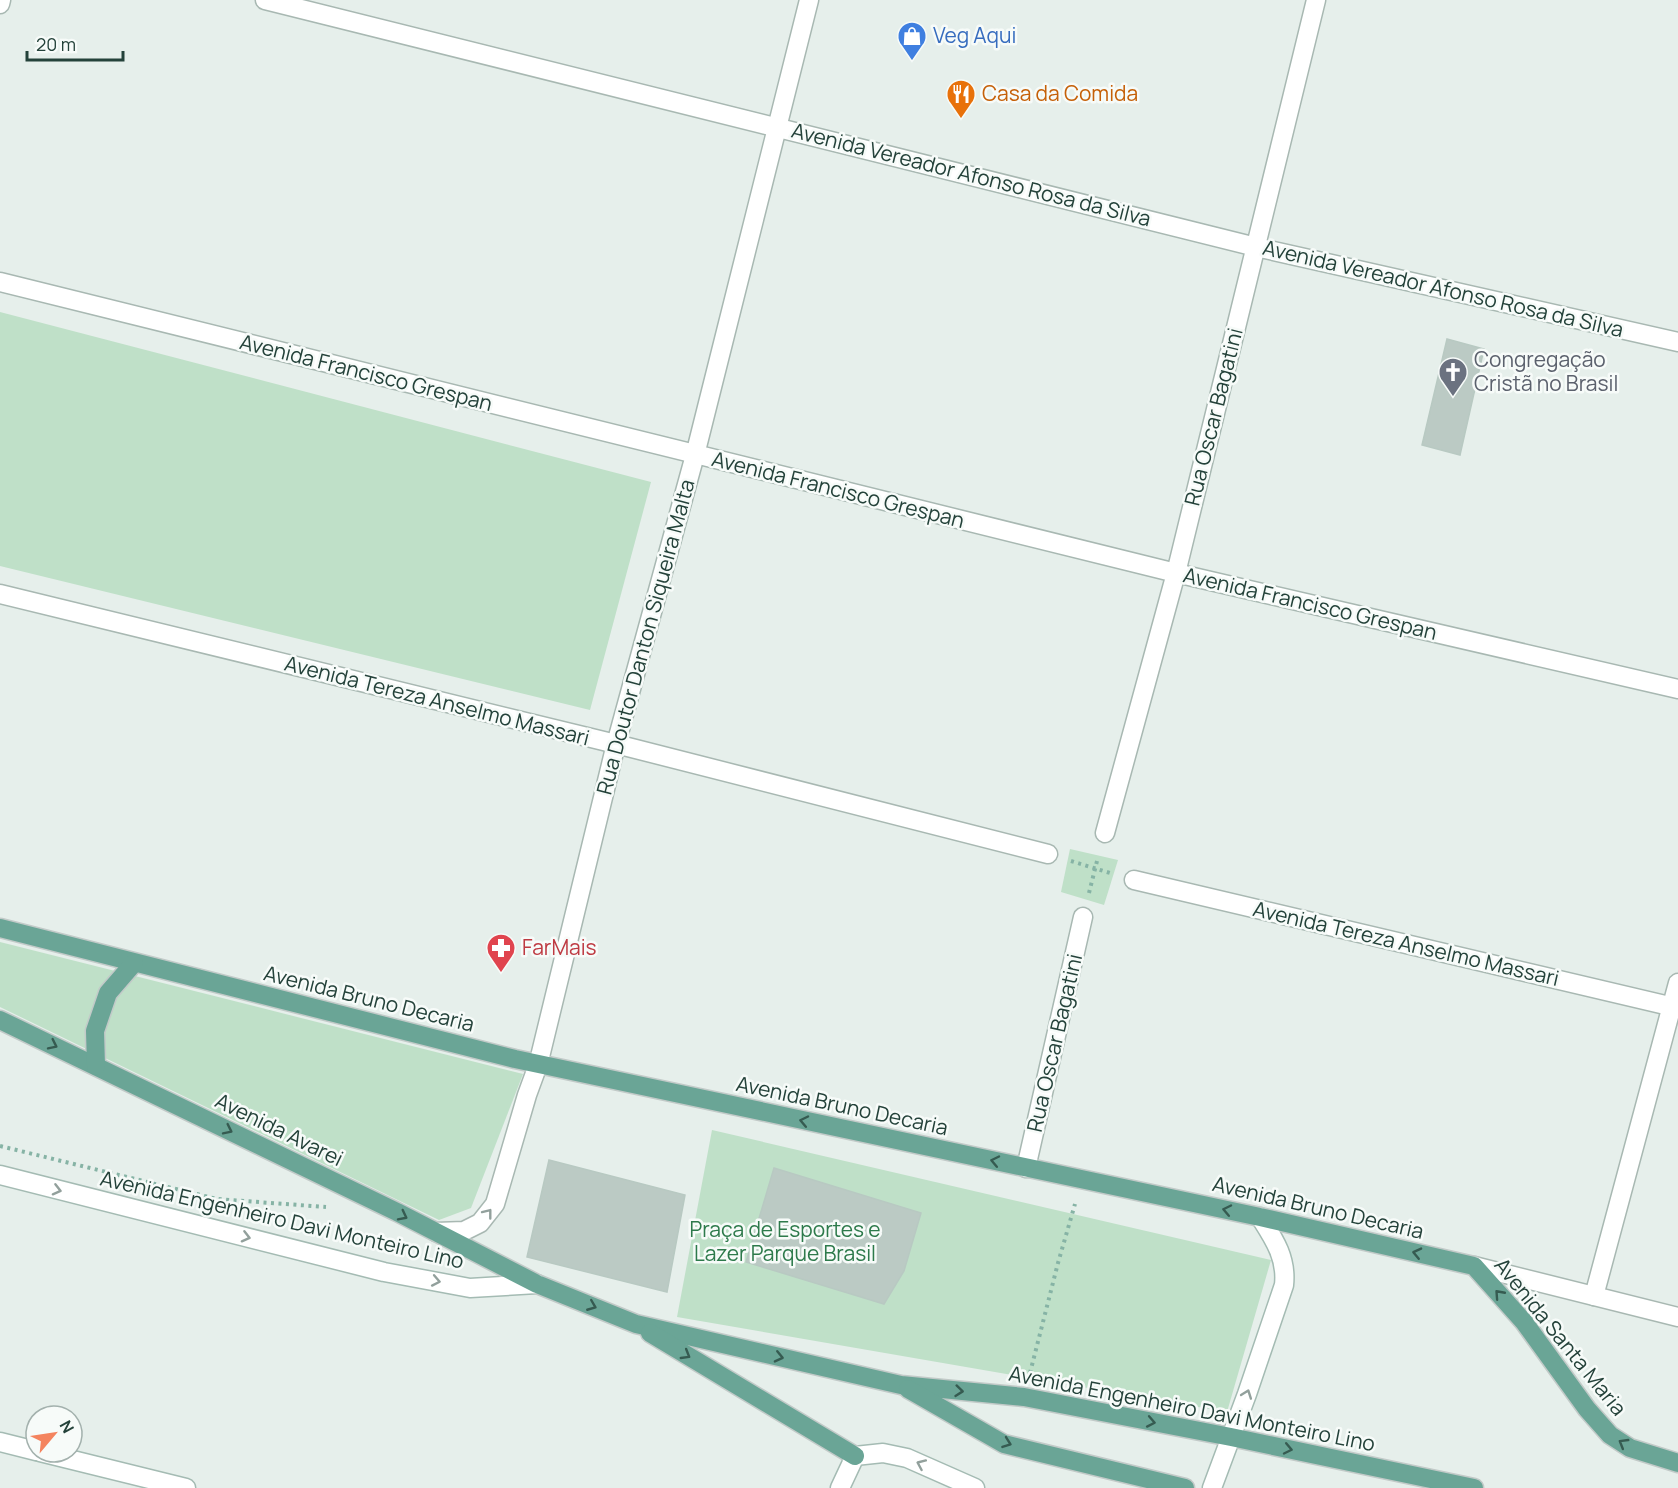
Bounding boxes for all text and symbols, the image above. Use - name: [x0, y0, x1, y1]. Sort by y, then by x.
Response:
- shop icon: Veg Aqui: [896, 20, 928, 62]
- place label: Veg Aqui: [933, 21, 1016, 49]
- scale bar: [27, 24, 123, 62]
- text: 20 m: [36, 32, 76, 56]
- restaurant icon: Casa da Comida: [945, 78, 977, 120]
- place label: Casa da Comida: [982, 79, 1138, 107]
- street label: Avenida Vereador Afonso Rosa da Silva: [789, 116, 1154, 232]
- street label: Avenida Vereador Afonso Rosa da Silva: [1260, 233, 1626, 343]
- street label: Rua Oscar Bagatini: [1177, 325, 1249, 509]
- street label: Avenida Francisco Grespan: [237, 327, 495, 417]
- place label: Congregação Cristã no Brasil: [1474, 345, 1618, 397]
- church icon: Congregação Cristã no Brasil: [1437, 356, 1469, 398]
- street label: Avenida Francisco Grespan: [709, 444, 967, 534]
- street label: Rua Doutor Danton Siqueira Malta: [589, 476, 701, 797]
- street label: Avenida Francisco Grespan: [1181, 560, 1440, 646]
- street label: Avenida Tereza Anselmo Massari: [282, 649, 593, 752]
- street label: Avenida Tereza Anselmo Massari: [1250, 894, 1562, 992]
- pharmacy icon: FarMais: [485, 932, 517, 974]
- place label: FarMais: [522, 933, 597, 961]
- street label: Rua Oscar Bagatini: [1020, 951, 1088, 1135]
- street label: Avenida Bruno Decaria: [261, 958, 477, 1038]
- one-way arrow: [46, 1038, 57, 1050]
- street label: Avenida Bruno Decaria: [734, 1069, 951, 1141]
- street label: Avenida Avarei: [211, 1086, 348, 1172]
- one-way arrow: [799, 1115, 809, 1128]
- one-way arrow: [222, 1123, 233, 1135]
- one-way arrow: [990, 1155, 1000, 1168]
- street label: Avenida Engenheiro Davi Monteiro Lino: [98, 1163, 467, 1275]
- street label: Avenida Bruno Decaria: [1210, 1169, 1427, 1245]
- one-way arrow: [52, 1182, 62, 1195]
- one-way arrow: [1222, 1204, 1232, 1217]
- one-way arrow: [397, 1208, 408, 1220]
- one-way arrow: [480, 1209, 491, 1220]
- park label: Praça de Esportes e Lazer Parque Brasil: [689, 1215, 881, 1267]
- one-way arrow: [240, 1230, 251, 1242]
- one-way arrow: [1412, 1248, 1422, 1261]
- street label: Avenida Santa Maria: [1488, 1252, 1633, 1421]
- one-way arrow: [430, 1274, 440, 1287]
- one-way arrow: [1495, 1291, 1506, 1301]
- one-way arrow: [585, 1299, 596, 1311]
- one-way arrow: [680, 1347, 690, 1359]
- one-way arrow: [774, 1350, 784, 1363]
- street label: Avenida Engenheiro Davi Monteiro Lino: [1007, 1359, 1378, 1457]
- one-way arrow: [955, 1384, 964, 1397]
- one-way arrow: [1240, 1389, 1253, 1400]
- north arrow: [24, 1404, 84, 1464]
- one-way arrow: [1146, 1415, 1156, 1428]
- text: N: [55, 1416, 80, 1437]
- one-way arrow: [1001, 1436, 1012, 1449]
- one-way arrow: [1619, 1439, 1629, 1451]
- one-way arrow: [1283, 1442, 1293, 1455]
- one-way arrow: [917, 1459, 928, 1471]

